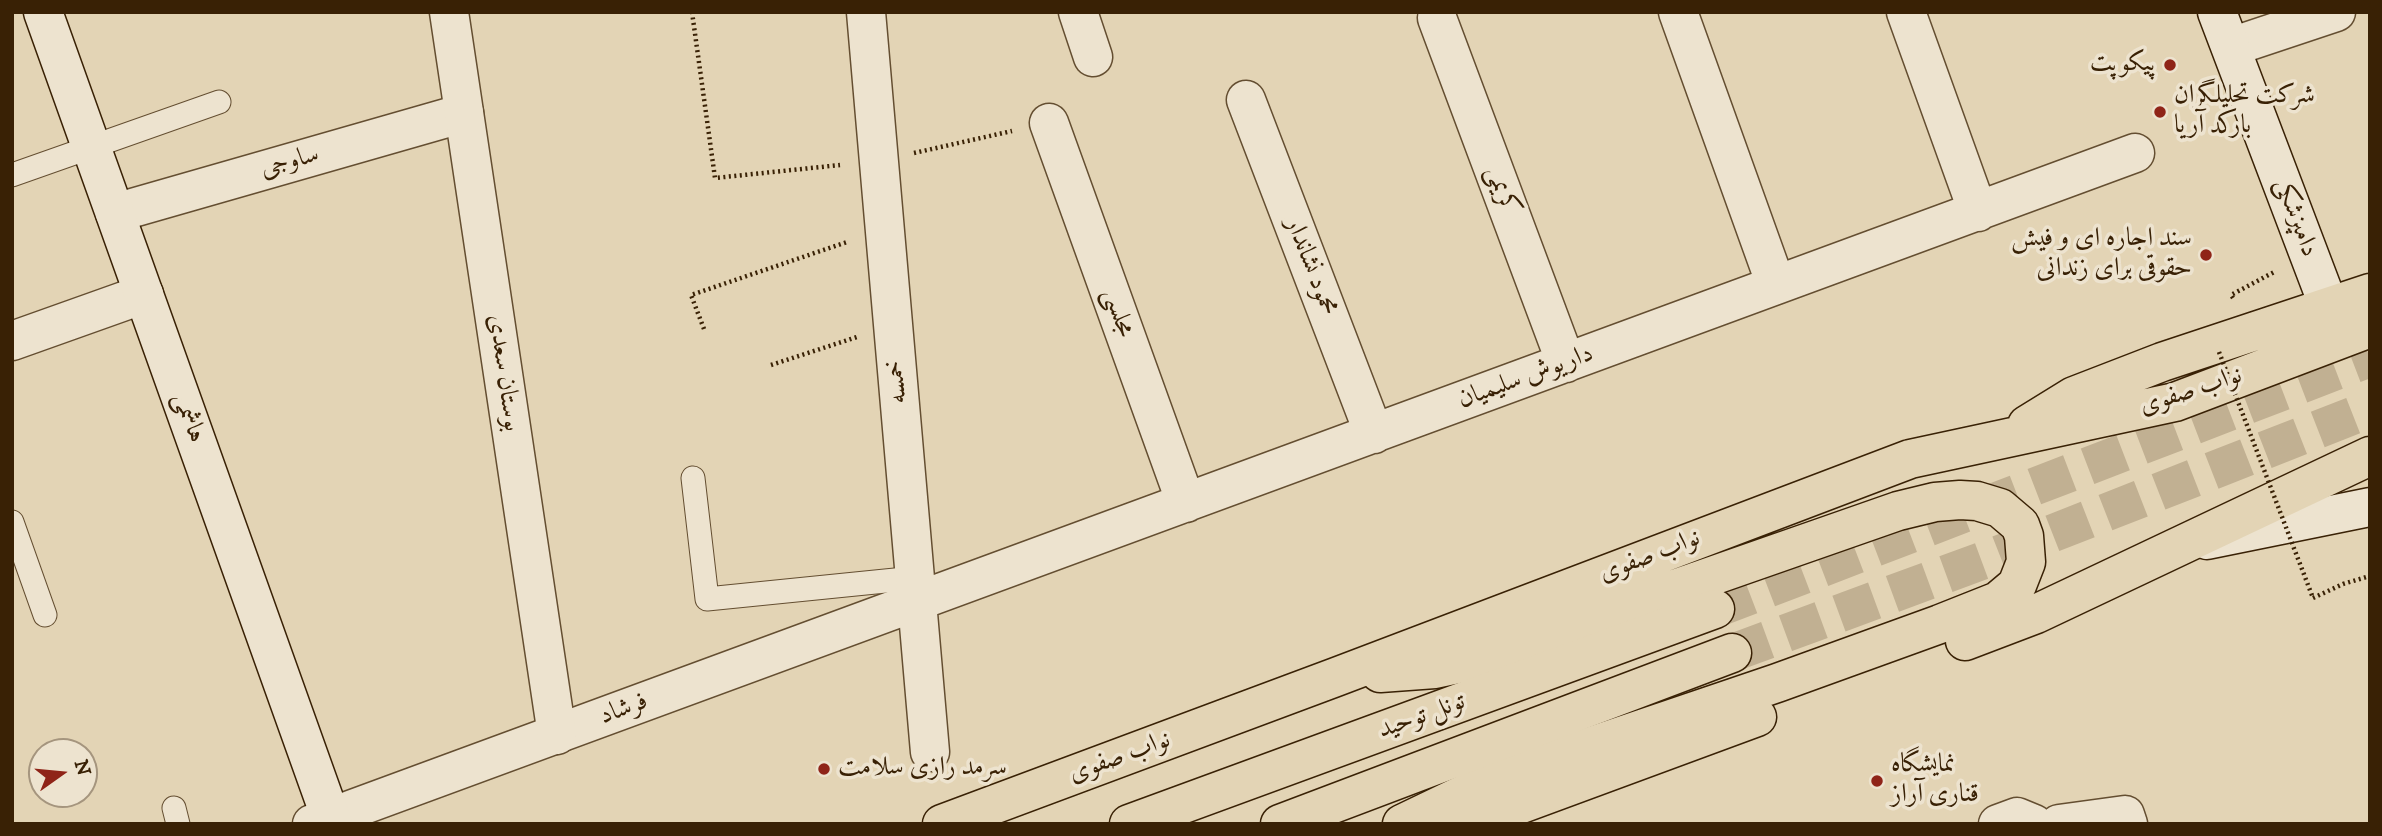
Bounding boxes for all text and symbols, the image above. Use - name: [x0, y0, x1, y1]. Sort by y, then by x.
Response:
- place label: پیکوپت: [2090, 49, 2156, 81]
- marker: پیکوپت: [2162, 57, 2178, 73]
- place label: شرکت تحلیلگران بارکد آریا: [2174, 81, 2315, 142]
- marker: شرکت تحلیلگران بارکد آریا: [2152, 104, 2168, 120]
- street label: ساوجی: [257, 140, 323, 186]
- street label: کریمی: [1477, 162, 1525, 220]
- street label: دامپزشکی: [2266, 174, 2324, 262]
- street label: محمود نشاندار: [1277, 214, 1343, 320]
- place label: سند اجاره ای و فیش حقوقی برای زندانی: [2011, 224, 2192, 286]
- marker: سند اجاره ای و فیش حقوقی برای زندانی: [2198, 247, 2214, 263]
- street label: مجلسی: [1094, 284, 1140, 342]
- street label: بوستان سعدی: [479, 312, 527, 434]
- street label: داریوش سلیمیان: [1454, 339, 1598, 417]
- street label: خمسه: [881, 359, 915, 405]
- street label: نواب صفوی: [2136, 361, 2246, 423]
- street label: هاشمی: [165, 389, 211, 447]
- street label: نواب صفوی: [1595, 523, 1705, 591]
- street label: فرشاد: [596, 687, 652, 733]
- street label: تونل توحید: [1374, 687, 1470, 747]
- street label: نواب صفوی: [1065, 725, 1175, 791]
- north arrow: [28, 738, 98, 808]
- place label: نمایشگاه قناری آراز: [1891, 750, 1979, 812]
- place label: سرمد رازی سلامت: [838, 753, 1007, 785]
- text: N: [69, 757, 95, 778]
- marker: سرمد رازی سلامت: [816, 761, 832, 777]
- marker: نمایشگاه قناری آراز: [1869, 773, 1885, 789]

